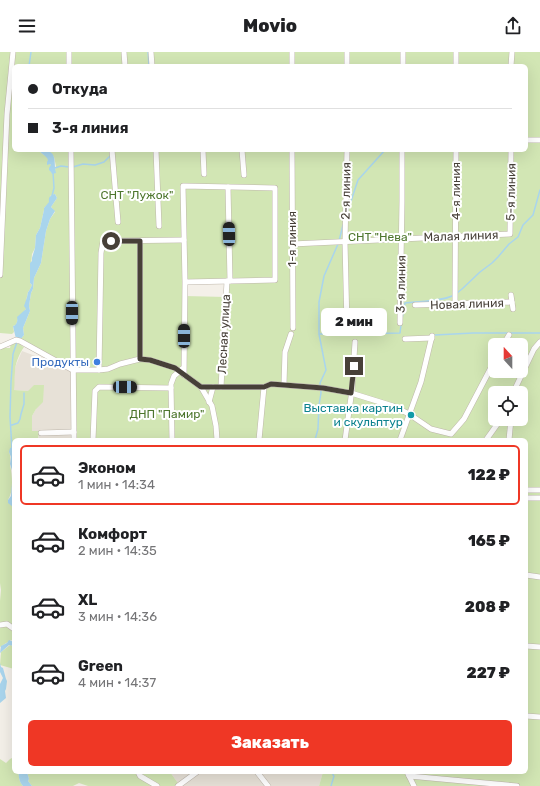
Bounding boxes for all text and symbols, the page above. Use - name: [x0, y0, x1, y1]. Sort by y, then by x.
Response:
- icon: menu: [16, 15, 38, 37]
- text: Movio: [243, 15, 297, 37]
- icon: share: [502, 15, 524, 37]
- text: Откуда: [52, 80, 108, 98]
- text: 3-я линия: [52, 119, 128, 137]
- street label: 2-я линия: [338, 162, 354, 220]
- street label: 4-я линия: [449, 162, 463, 220]
- street label: 5-я линия: [503, 163, 519, 221]
- park label: СНТ "Лужок": [101, 188, 174, 202]
- street label: 1-я линия: [285, 211, 299, 267]
- car: [223, 222, 235, 246]
- street label: Малая линия: [423, 228, 499, 244]
- park label: СНТ "Нева": [348, 230, 412, 244]
- route start: [102, 232, 120, 250]
- street label: 3-я линия: [393, 255, 409, 313]
- street label: Лесная улица: [215, 294, 233, 374]
- street label: Новая линия: [430, 296, 504, 312]
- car: [66, 301, 78, 325]
- callout: 2 мин: [321, 308, 387, 336]
- text: 2 мин: [335, 314, 373, 329]
- car: [178, 324, 190, 348]
- north arrow: [488, 338, 528, 378]
- map controls: [488, 338, 528, 426]
- place label: Продукты: [32, 355, 89, 369]
- marker: Продукты: [92, 357, 102, 367]
- route end: [345, 357, 363, 375]
- car: [113, 381, 137, 393]
- button: locate: [488, 386, 528, 426]
- place label: Выставка картин и скульптур: [303, 401, 403, 429]
- park label: ДНП "Памир": [129, 407, 205, 421]
- marker: Выставка картин и скульптур: [406, 410, 416, 420]
- icon: car: [30, 457, 66, 493]
- text: Эконом: [78, 459, 136, 477]
- text: 122 ₽: [468, 466, 510, 484]
- text: 1 мин · 14:34: [78, 477, 155, 492]
- icon: car: [30, 523, 66, 559]
- text: Комфорт: [78, 525, 147, 543]
- text: 165 ₽: [468, 532, 510, 550]
- text: 2 мин · 14:35: [78, 543, 157, 558]
- icon: car: [30, 589, 66, 625]
- text: XL: [78, 591, 97, 609]
- text: 208 ₽: [465, 598, 510, 616]
- text: 3 мин · 14:36: [78, 609, 157, 624]
- icon: car: [30, 655, 66, 691]
- text: Green: [78, 657, 123, 675]
- text: 227 ₽: [467, 664, 510, 682]
- text: 4 мин · 14:37: [78, 675, 156, 690]
- button: Заказать: [28, 720, 512, 766]

